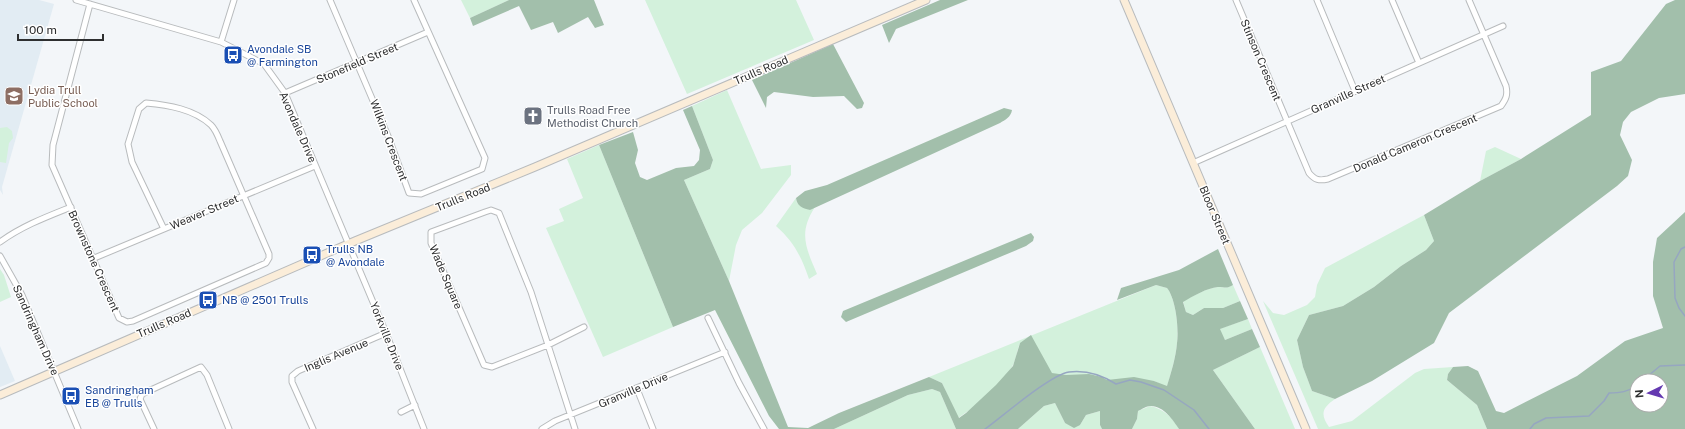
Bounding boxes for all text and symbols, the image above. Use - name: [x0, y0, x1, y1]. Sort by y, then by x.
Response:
- scale bar: [18, 16, 103, 42]
- street label: Stinson Crescent: [1238, 17, 1284, 103]
- text: 100 m: [24, 23, 57, 37]
- street label: Stonefield Street: [314, 40, 400, 86]
- place label: Avondale SB @ Farmington: [247, 43, 318, 68]
- bus stop icon: Avondale SB @ Farmington: [222, 44, 244, 66]
- street label: Trulls Road: [732, 53, 790, 87]
- street label: Granville Street: [1309, 72, 1387, 116]
- place label: Lydia Trull Public School: [28, 84, 98, 109]
- school or university icon: Lydia Trull Public School: [3, 85, 25, 107]
- street label: Avondale Drive: [277, 90, 319, 164]
- street label: Wilkins Crescent: [368, 98, 410, 182]
- place label: Trulls Road Free Methodist Church: [547, 104, 638, 129]
- church icon: Trulls Road Free Methodist Church: [522, 105, 544, 127]
- street label: Donald Cameron Crescent: [1351, 111, 1479, 175]
- street label: Trulls Road: [434, 181, 492, 213]
- street label: Bloor Street: [1197, 184, 1233, 246]
- street label: Weaver Street: [168, 192, 240, 232]
- street label: Brownstone Crescent: [66, 208, 122, 314]
- place label: Trulls NB @ Avondale: [326, 243, 385, 268]
- street label: Wade Square: [427, 243, 465, 311]
- bus stop icon: Trulls NB @ Avondale: [301, 244, 323, 266]
- street label: Sandringham Drive: [11, 283, 61, 377]
- bus stop icon: NB @ 2501 Trulls: [197, 289, 219, 311]
- place label: NB @ 2501 Trulls: [222, 294, 309, 306]
- street label: Yorkville Drive: [368, 300, 406, 372]
- street label: Trulls Road: [135, 306, 193, 340]
- street label: Inglis Avenue: [302, 336, 370, 374]
- street label: Granville Drive: [597, 370, 669, 410]
- north arrow: [1629, 373, 1669, 413]
- place label: Sandringham EB @ Trulls: [85, 384, 154, 409]
- bus stop icon: Sandringham EB @ Trulls: [60, 385, 82, 407]
- text: N: [1633, 389, 1645, 399]

